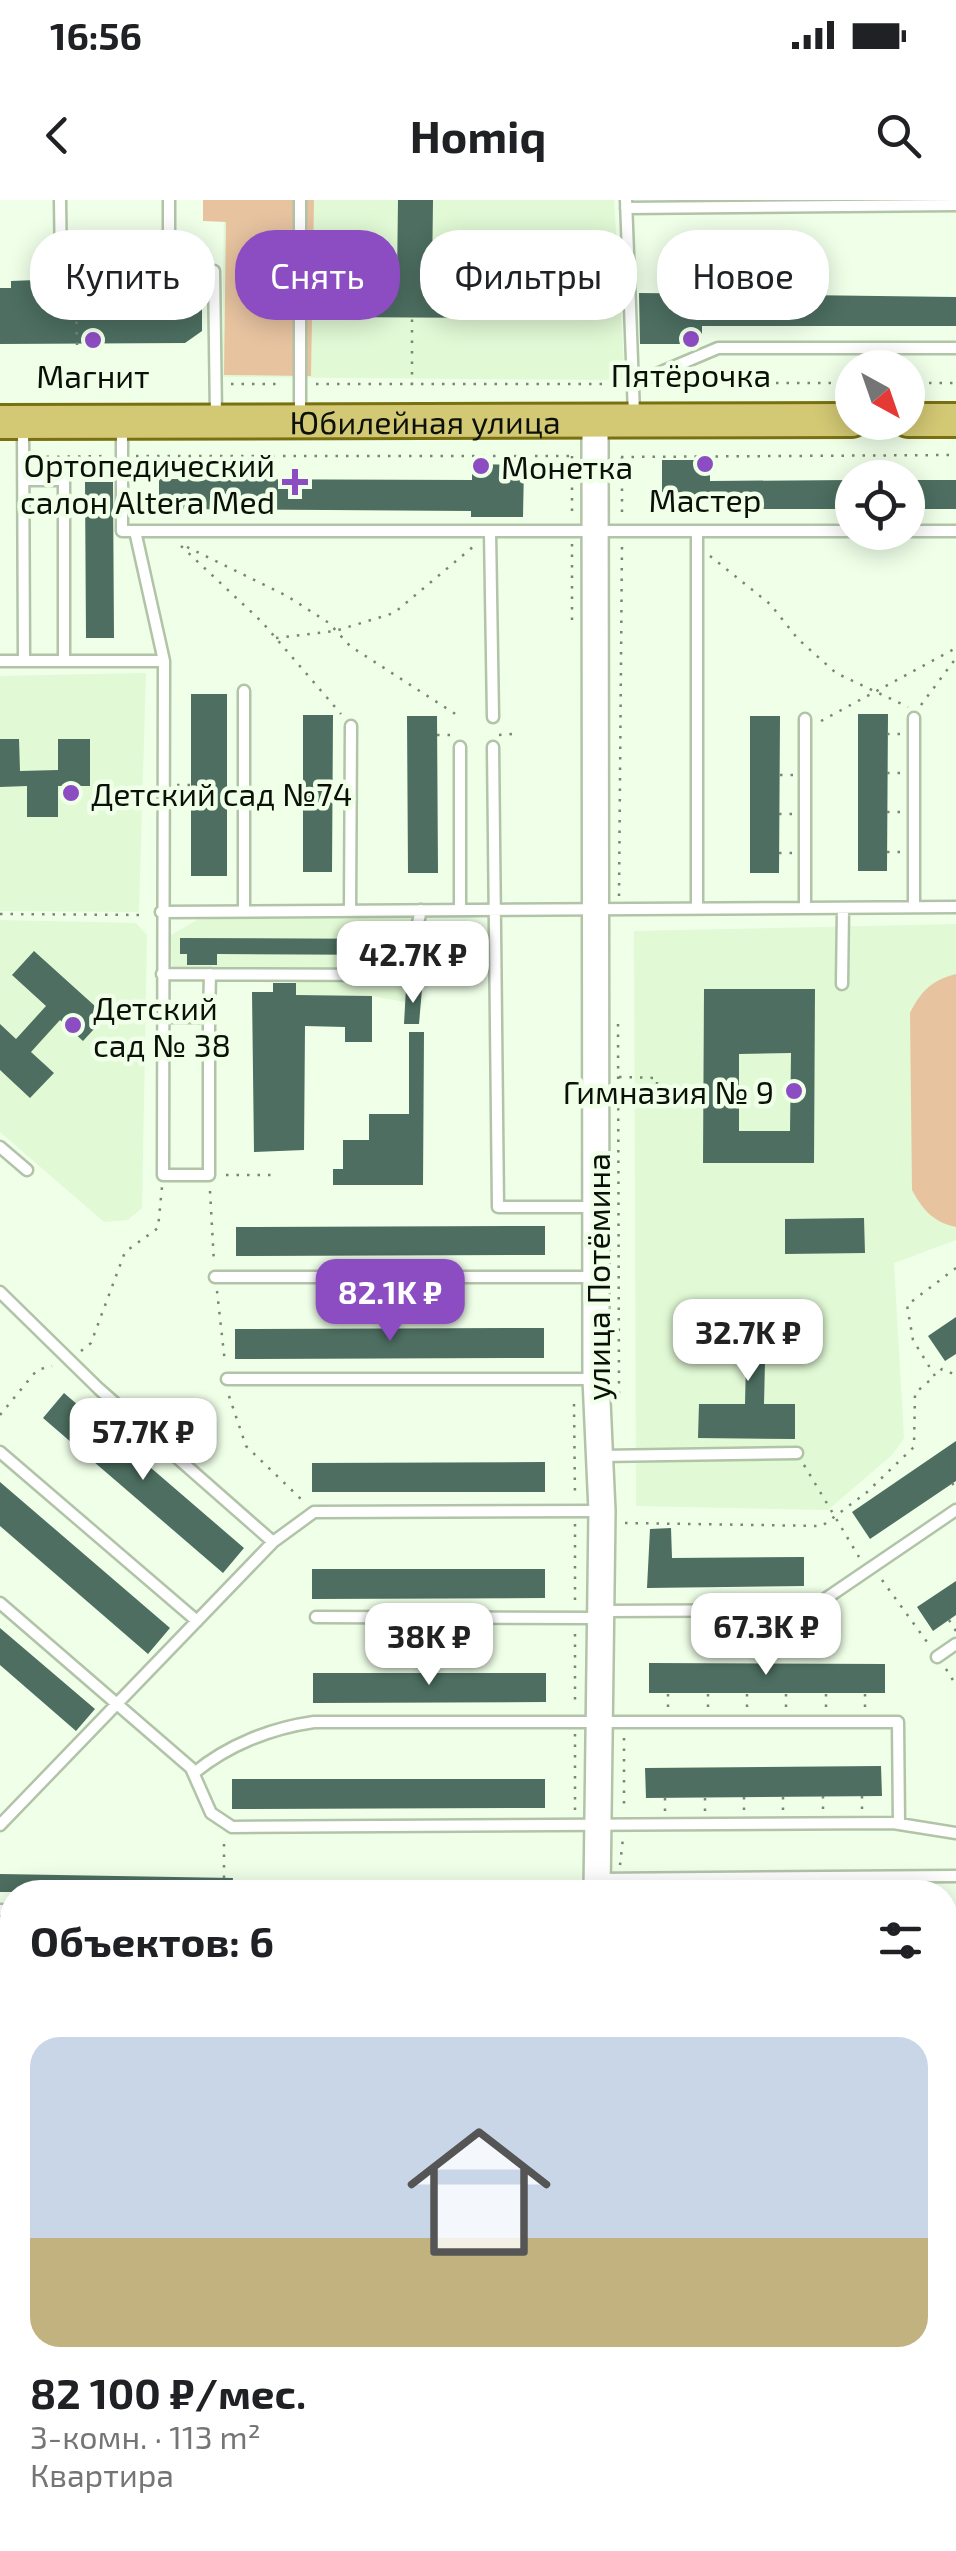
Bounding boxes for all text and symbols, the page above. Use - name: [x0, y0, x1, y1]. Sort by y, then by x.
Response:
- text: 16:56: [50, 12, 142, 58]
- icon: back: [30, 108, 85, 163]
- text: Homiq: [410, 108, 546, 162]
- icon: search: [871, 108, 926, 163]
- chip: Купить: [30, 230, 215, 320]
- chip: Снять: [235, 230, 400, 320]
- chip: Фильтры: [420, 230, 637, 320]
- chip: Новое: [657, 230, 829, 320]
- marker: Пятёрочка: [680, 328, 702, 350]
- marker: Магнит: [82, 329, 104, 351]
- north arrow: [835, 350, 925, 440]
- map controls: [835, 350, 925, 550]
- place label: Пятёрочка: [611, 355, 771, 393]
- place label: Магнит: [36, 356, 150, 394]
- street label: Юбилейная улица: [289, 402, 561, 441]
- place label: Ортопедический салон Altera Med: [20, 445, 275, 520]
- place label: Монетка: [501, 447, 633, 485]
- marker: Мастер: [694, 453, 716, 475]
- marker: Монетка: [470, 455, 492, 477]
- button: locate: [835, 460, 925, 550]
- marker: Ортопедический салон Altera Med: [284, 471, 306, 493]
- place label: Мастер: [649, 480, 761, 518]
- place label: Детский сад №74: [91, 774, 352, 812]
- marker: Детский сад №74: [60, 782, 82, 804]
- pin: 42.7K ₽: [321, 921, 505, 1006]
- text: 42.7K ₽: [359, 934, 467, 972]
- place label: Детский сад № 38: [93, 988, 231, 1063]
- marker: Детский сад № 38: [62, 1014, 84, 1036]
- place label: Гимназия № 9: [563, 1072, 774, 1110]
- marker: Гимназия № 9: [783, 1080, 805, 1102]
- street label: улица Потёмина: [578, 1153, 617, 1401]
- pin: 82.1K ₽: [298, 1259, 482, 1344]
- text: 82.1K ₽: [338, 1272, 442, 1310]
- pin: 32.7K ₽: [656, 1299, 840, 1384]
- text: 32.7K ₽: [695, 1312, 801, 1350]
- pin: 57.7K ₽: [51, 1398, 235, 1483]
- text: 57.7K ₽: [92, 1411, 194, 1449]
- pin: 67.3K ₽: [674, 1593, 858, 1678]
- pin: 38K ₽: [359, 1603, 499, 1688]
- text: 67.3K ₽: [713, 1606, 819, 1644]
- text: 38K ₽: [387, 1616, 471, 1654]
- icon: filters: [873, 1913, 928, 1968]
- text: Объектов: 6: [30, 1915, 274, 1965]
- icon: home: [389, 2102, 569, 2282]
- text: 82 100 ₽/мес.: [30, 2367, 306, 2417]
- text: 3-комн. · 113 m²: [30, 2417, 261, 2455]
- text: Квартира: [30, 2455, 174, 2493]

